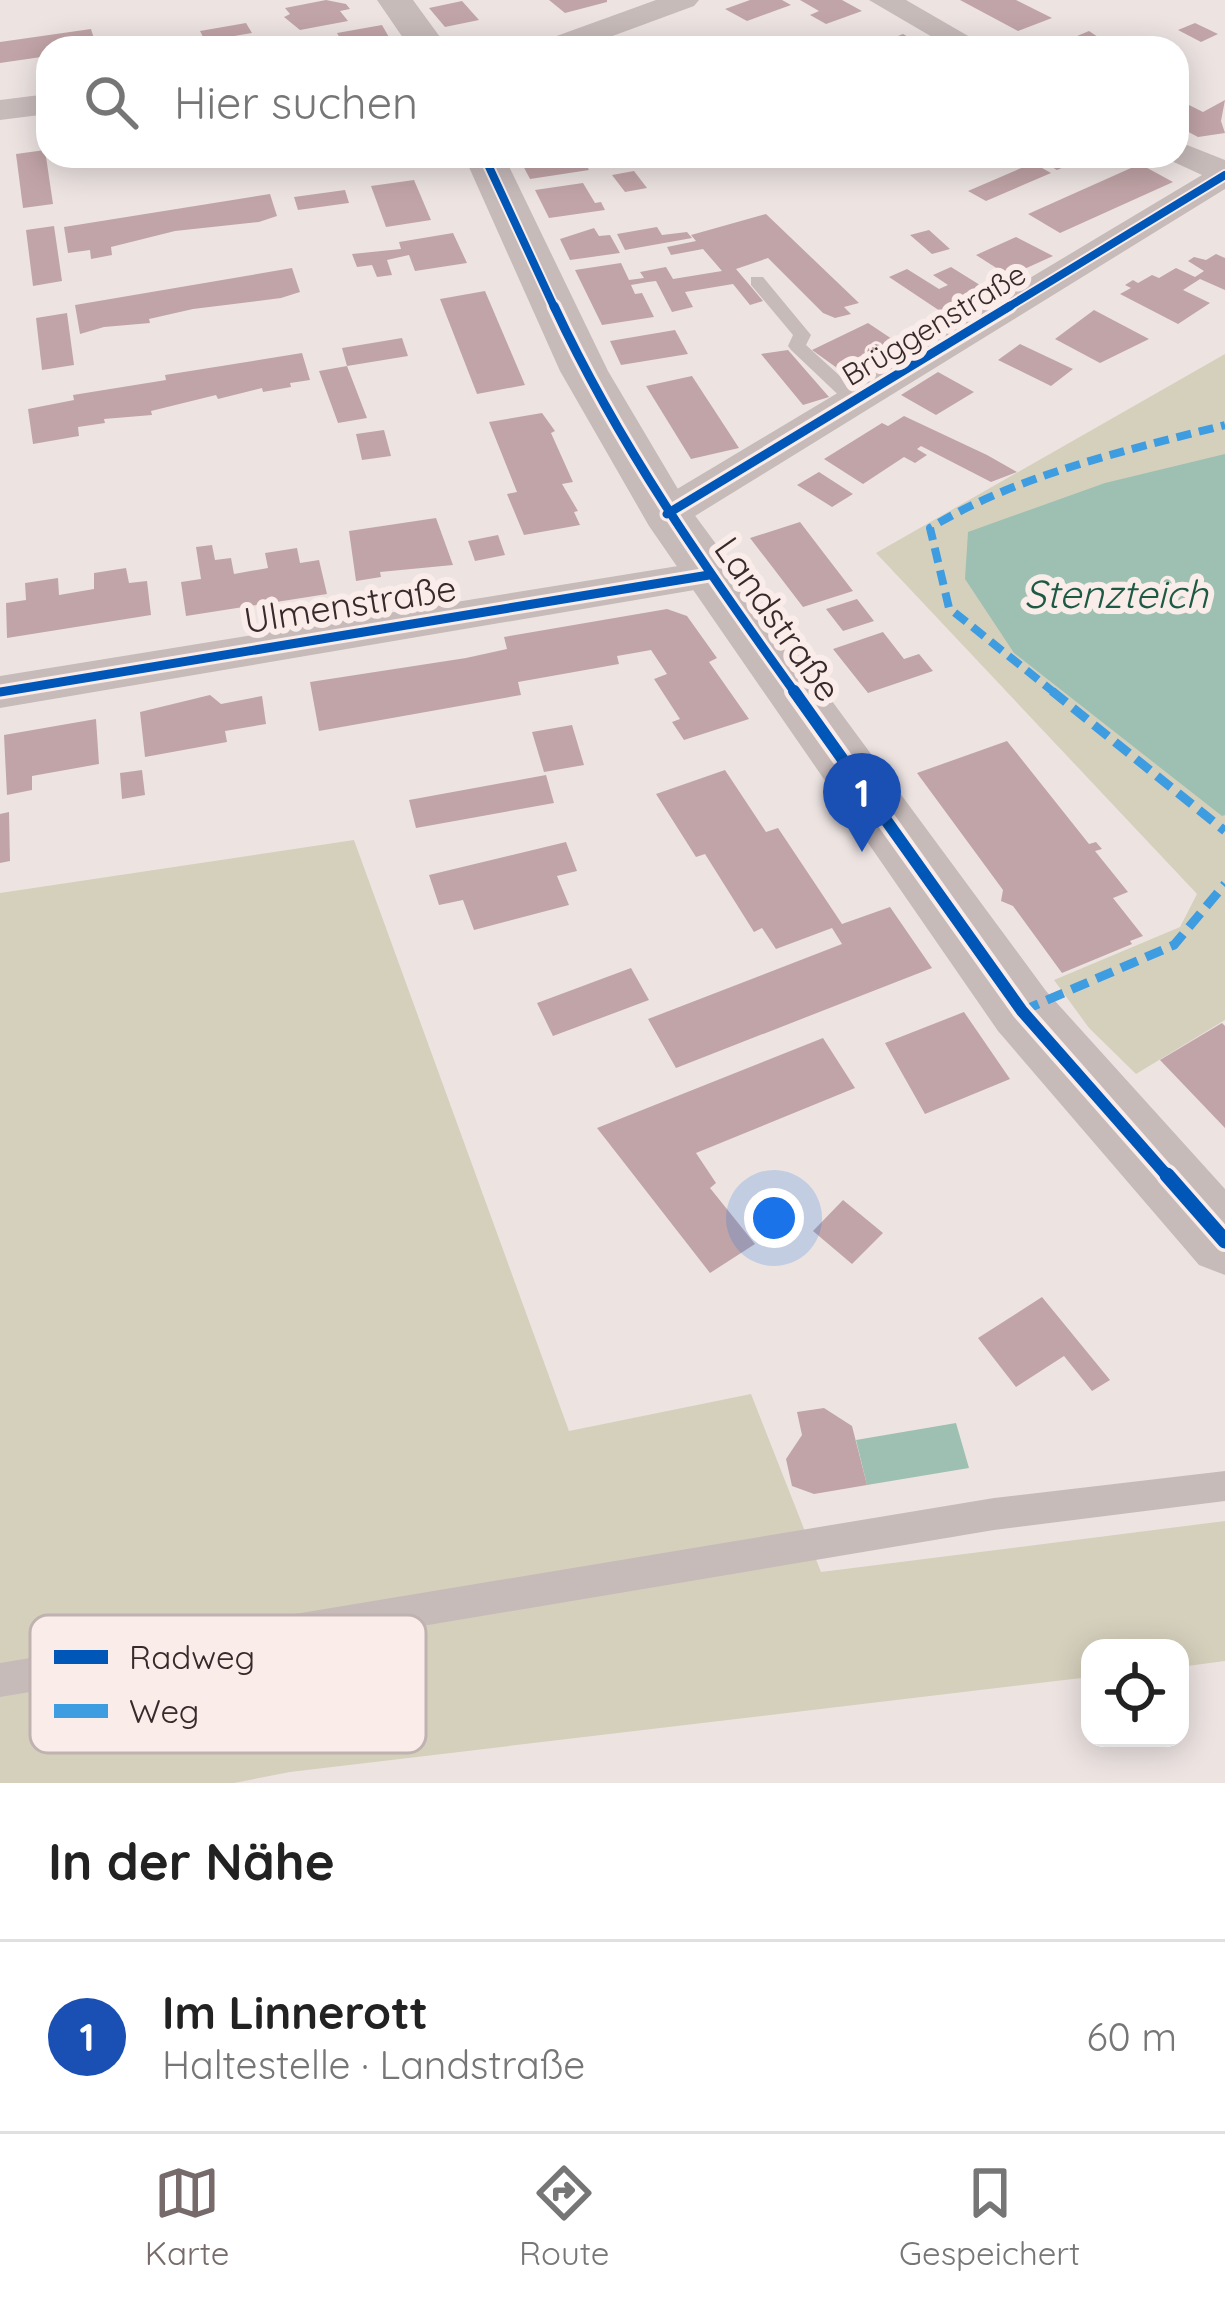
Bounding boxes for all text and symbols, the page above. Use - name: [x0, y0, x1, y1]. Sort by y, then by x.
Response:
- search box: [36, 36, 1189, 168]
- icon: search: [78, 69, 144, 135]
- text: Hier suchen: [174, 74, 418, 130]
- street label: Brüggenstraße: [835, 254, 1032, 394]
- street label: Landstraße: [705, 528, 851, 709]
- street label: Ulmenstraße: [241, 565, 459, 643]
- water label: Stenzteich: [1024, 569, 1209, 618]
- pin: 1: [823, 753, 901, 852]
- your location: [744, 1188, 804, 1248]
- legend: [30, 1615, 426, 1753]
- text: Radweg: [129, 1636, 255, 1677]
- map controls: [1081, 1639, 1189, 1747]
- button: locate: [1081, 1639, 1189, 1747]
- text: Weg: [129, 1690, 199, 1731]
- text: In der Nähe: [48, 1829, 335, 1893]
- text: Im Linnerott: [162, 1984, 428, 2040]
- text: 1: [79, 2012, 95, 2061]
- text: 60 m: [1087, 2012, 1177, 2061]
- text: Haltestelle · Landstraße: [162, 2040, 585, 2089]
- tab: Karte: [145, 2160, 229, 2273]
- tab: Route: [519, 2160, 609, 2273]
- tab: Gespeichert: [899, 2160, 1080, 2273]

